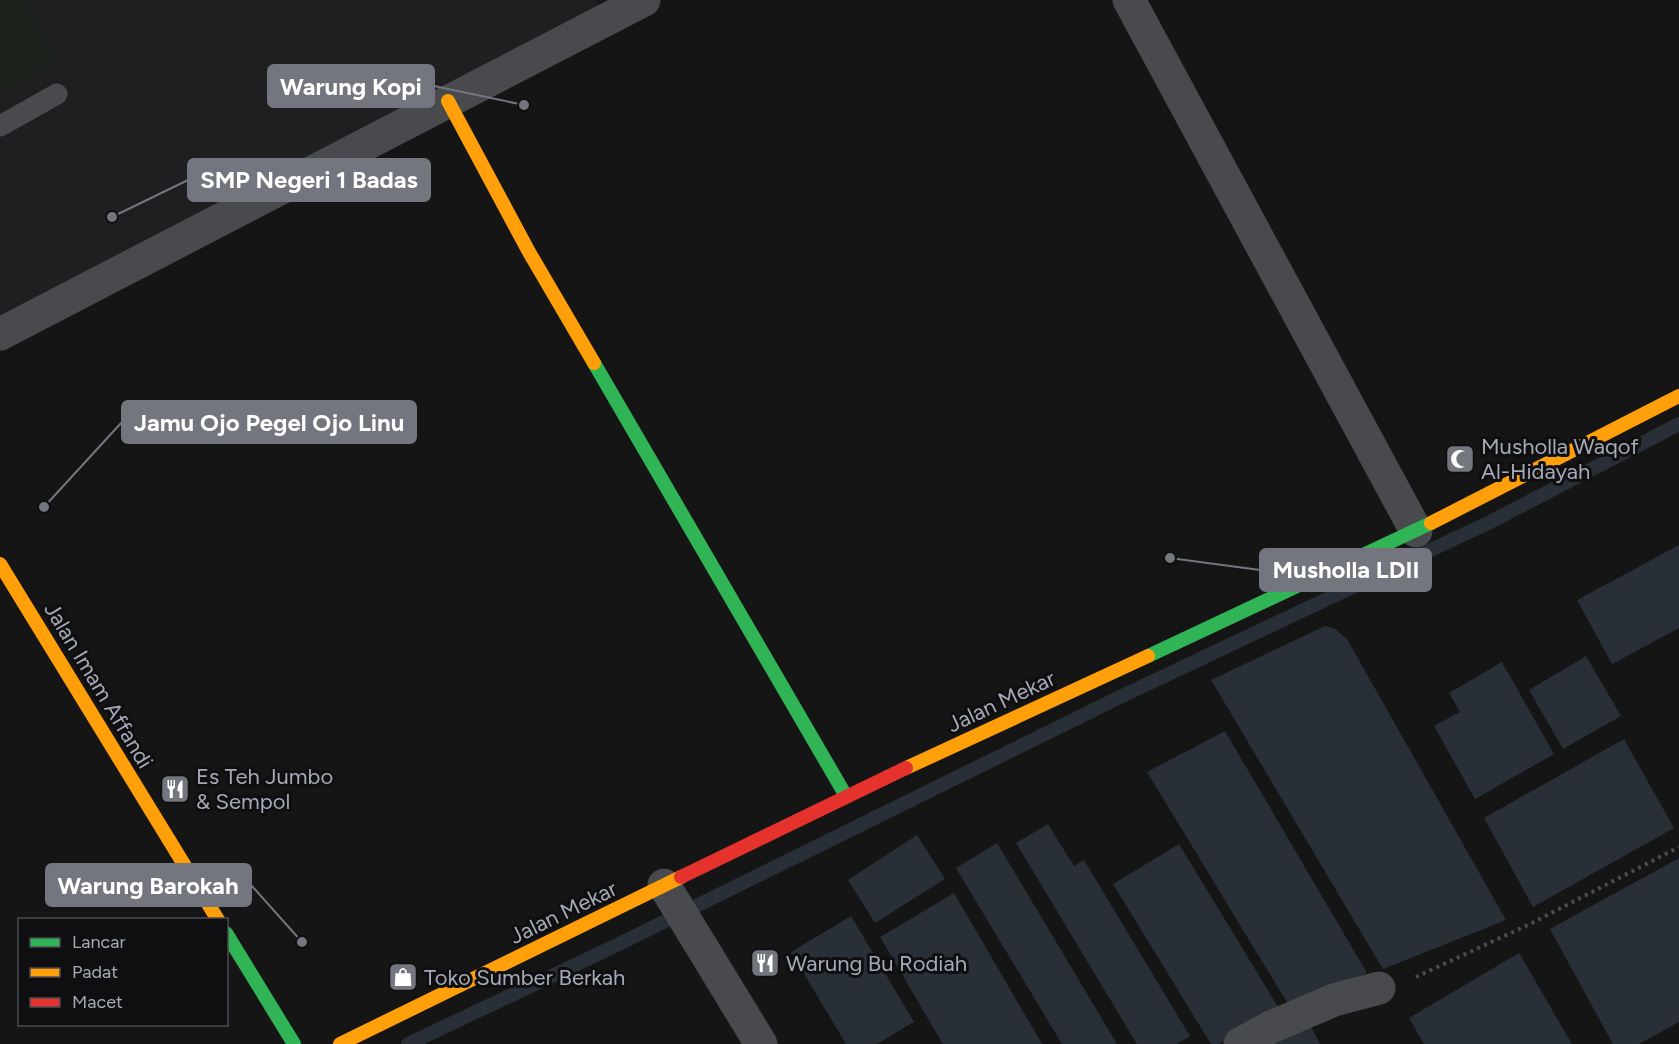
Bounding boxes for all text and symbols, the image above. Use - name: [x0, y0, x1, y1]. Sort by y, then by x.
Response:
- callout: Warung Kopi: [268, 65, 434, 107]
- text: Warung Kopi: [280, 72, 422, 101]
- callout: SMP Negeri 1 Badas: [188, 159, 430, 201]
- text: SMP Negeri 1 Badas: [200, 165, 418, 194]
- callout: Jamu Ojo Pegel Ojo Linu: [122, 401, 416, 443]
- text: Jamu Ojo Pegel Ojo Linu: [134, 408, 404, 437]
- place label: Musholla Waqof Al-Hidayah: [1481, 433, 1639, 485]
- mosque icon: Musholla Waqof Al-Hidayah: [1444, 443, 1476, 475]
- callout: Musholla LDII: [1260, 549, 1431, 591]
- text: Musholla LDII: [1273, 555, 1419, 584]
- street label: Jalan Imam Affandi: [38, 597, 159, 773]
- street label: Jalan Mekar: [943, 664, 1060, 738]
- place label: Es Teh Jumbo & Sempol: [196, 763, 333, 815]
- restaurant icon: Es Teh Jumbo & Sempol: [159, 773, 191, 805]
- callout: Warung Barokah: [46, 864, 251, 906]
- text: Warung Barokah: [57, 871, 239, 900]
- street label: Jalan Mekar: [505, 875, 622, 950]
- legend: [18, 918, 228, 1026]
- text: Lancar: [72, 931, 126, 953]
- restaurant icon: Warung Bu Rodiah: [749, 947, 781, 979]
- place label: Warung Bu Rodiah: [786, 950, 967, 977]
- text: Padat: [72, 961, 118, 983]
- shop icon: Toko Sumber Berkah: [387, 961, 419, 993]
- place label: Toko Sumber Berkah: [424, 964, 625, 991]
- text: Macet: [72, 991, 123, 1013]

